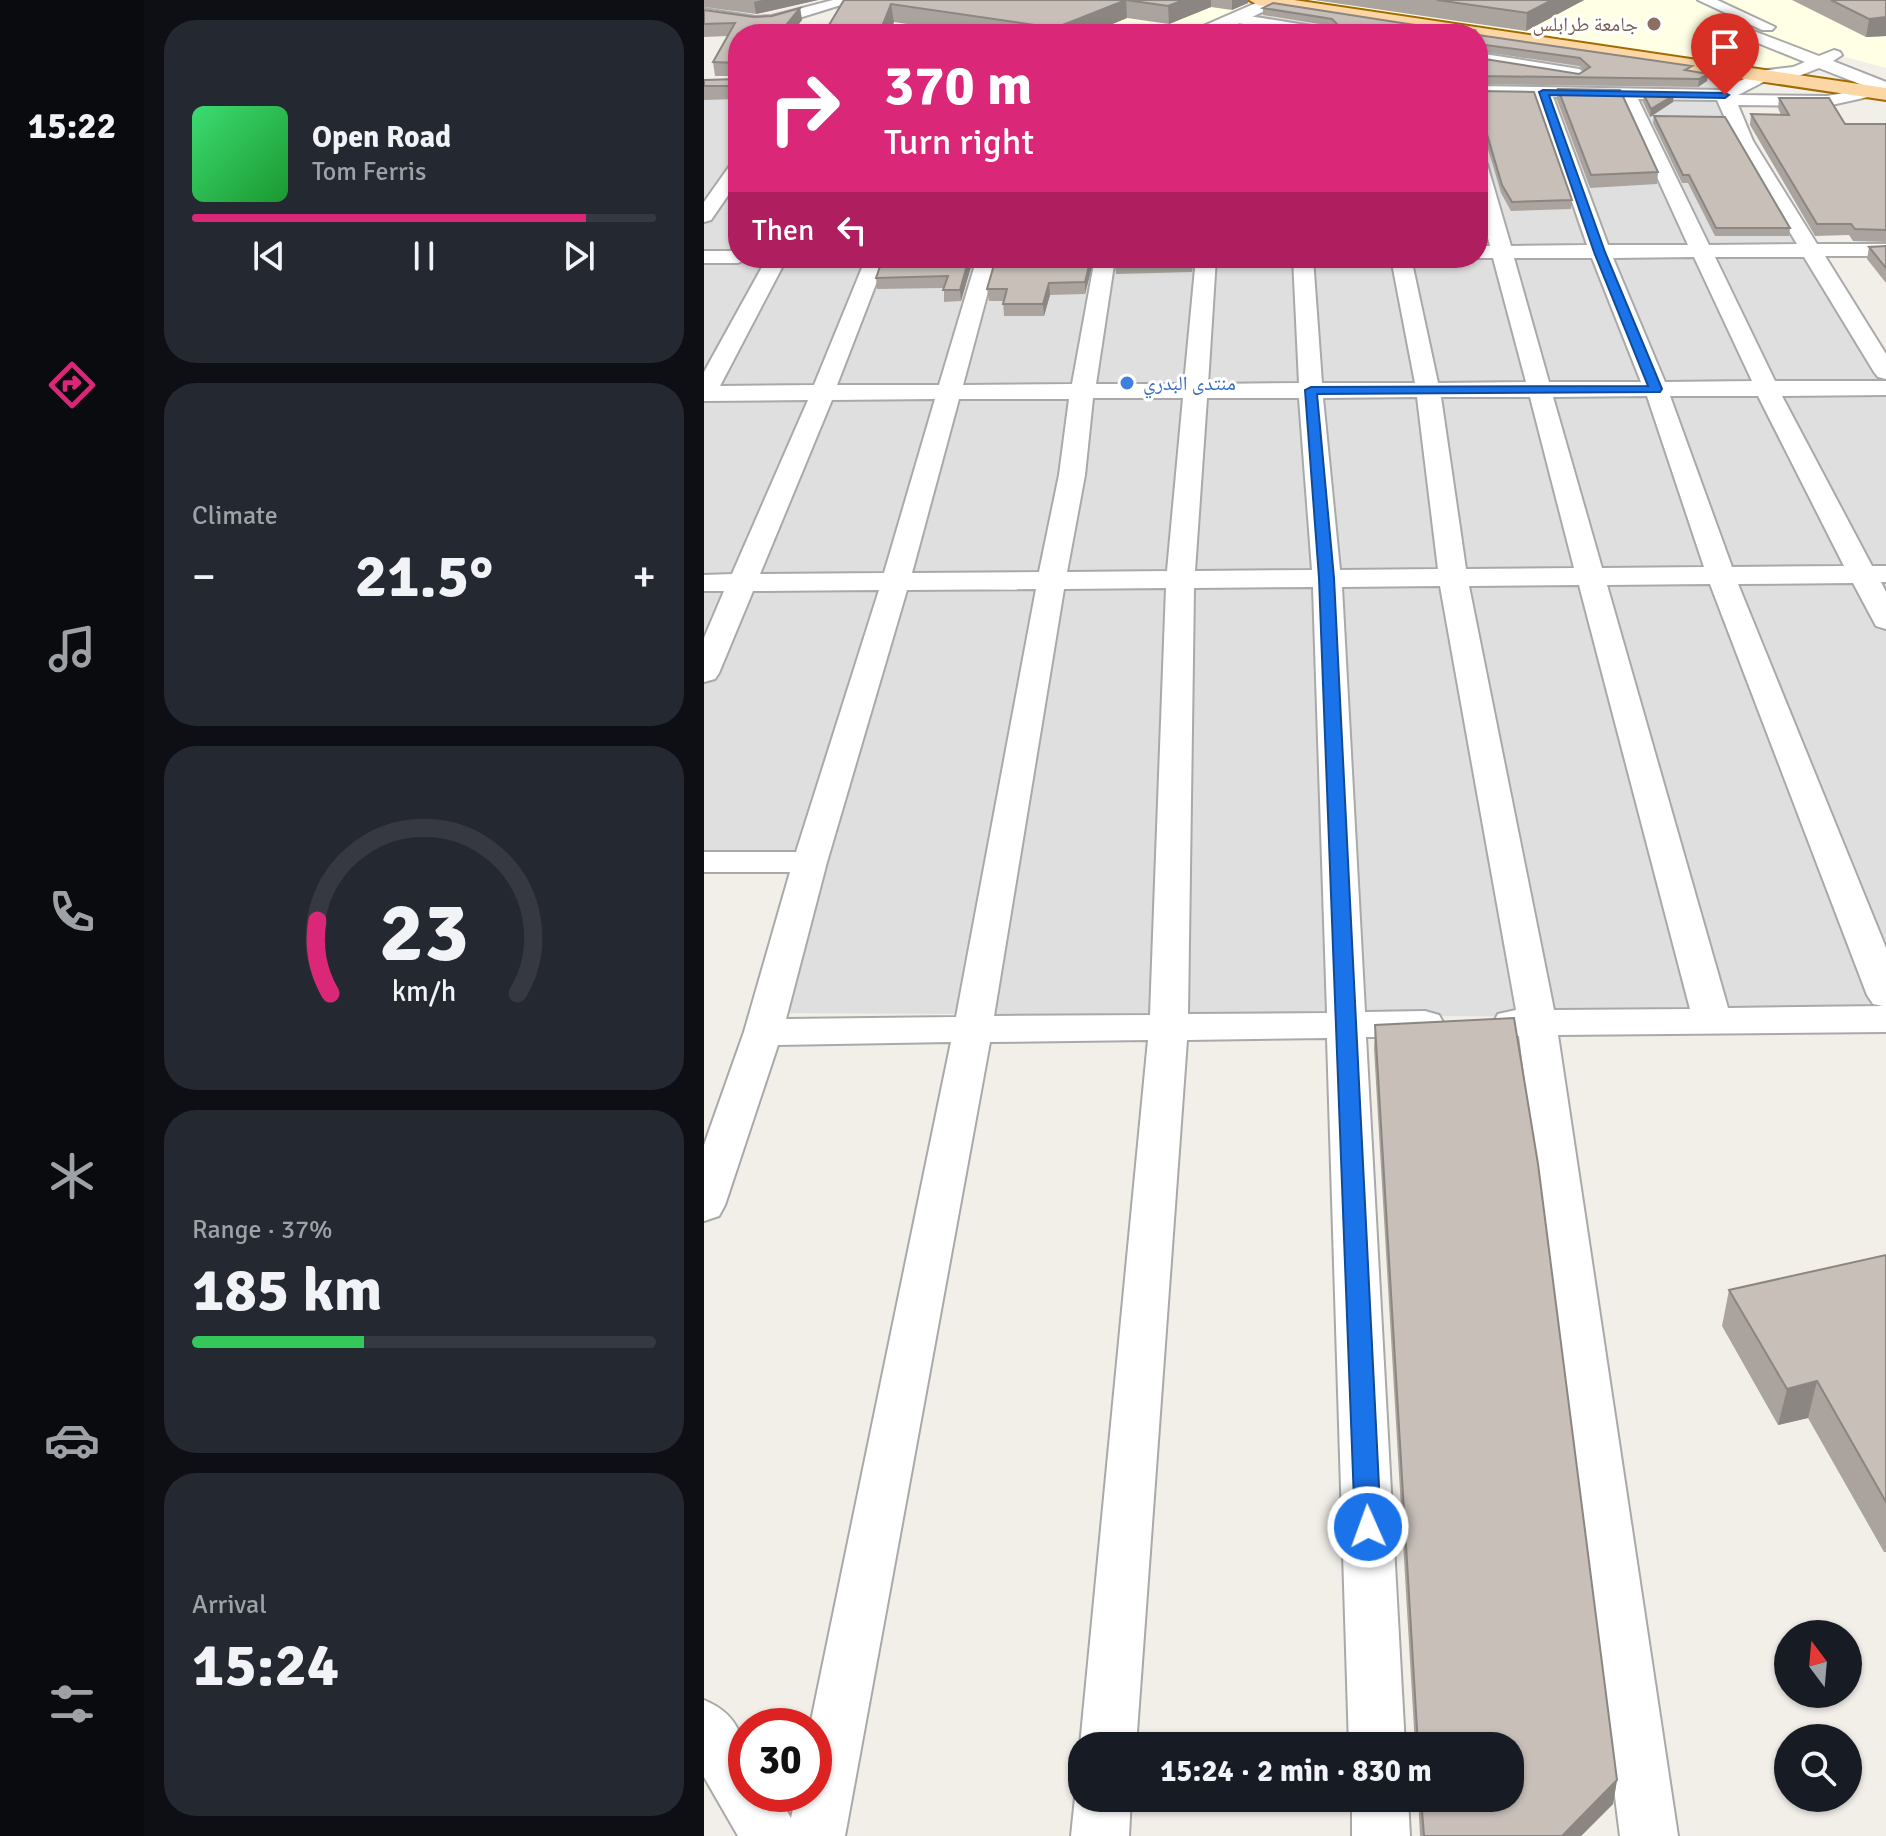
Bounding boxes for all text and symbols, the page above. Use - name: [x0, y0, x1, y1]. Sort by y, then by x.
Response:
- place label: جامعة طرابلس: [1533, 12, 1638, 37]
- pin: [1691, 13, 1759, 95]
- marker: جامعة طرابلس: [1645, 15, 1663, 33]
- icon: arrive: [1703, 25, 1747, 69]
- text: 370 m: [884, 51, 1032, 120]
- icon: right: [752, 56, 856, 160]
- text: 15:22: [28, 104, 116, 149]
- text: Open Road: [312, 119, 451, 156]
- text: Turn right: [884, 120, 1034, 165]
- text: Tom Ferris: [312, 156, 426, 188]
- icon: left: [830, 208, 874, 252]
- text: Then: [752, 212, 814, 249]
- icon: previous: [247, 234, 291, 278]
- icon: pause: [402, 234, 446, 278]
- icon: next: [557, 234, 601, 278]
- icon: directions: [44, 357, 100, 413]
- place label: منتدى البدري: [1143, 371, 1236, 399]
- marker: منتدى البدري: [1118, 374, 1136, 392]
- text: Climate: [192, 500, 278, 532]
- text: 21.5°: [355, 540, 493, 614]
- text: −: [192, 550, 216, 604]
- text: +: [632, 550, 656, 604]
- icon: music: [44, 621, 100, 677]
- text: 23: [379, 882, 469, 984]
- icon: phone: [44, 884, 100, 940]
- text: km/h: [392, 974, 456, 1009]
- icon: climate: [44, 1148, 100, 1204]
- text: Range · 37%: [192, 1214, 333, 1246]
- text: 185 km: [192, 1254, 382, 1328]
- icon: car: [44, 1412, 100, 1468]
- position arrow: [1326, 1485, 1410, 1569]
- text: Arrival: [192, 1589, 267, 1621]
- north arrow: [1774, 1620, 1862, 1708]
- map controls: [1774, 1620, 1862, 1812]
- text: 15:24: [192, 1629, 339, 1703]
- icon: filters: [44, 1676, 100, 1732]
- speed limit sign: 30: [728, 1708, 832, 1812]
- button: search: [1774, 1724, 1862, 1812]
- text: 15:24 · 2 min · 830 m: [1160, 1753, 1432, 1790]

